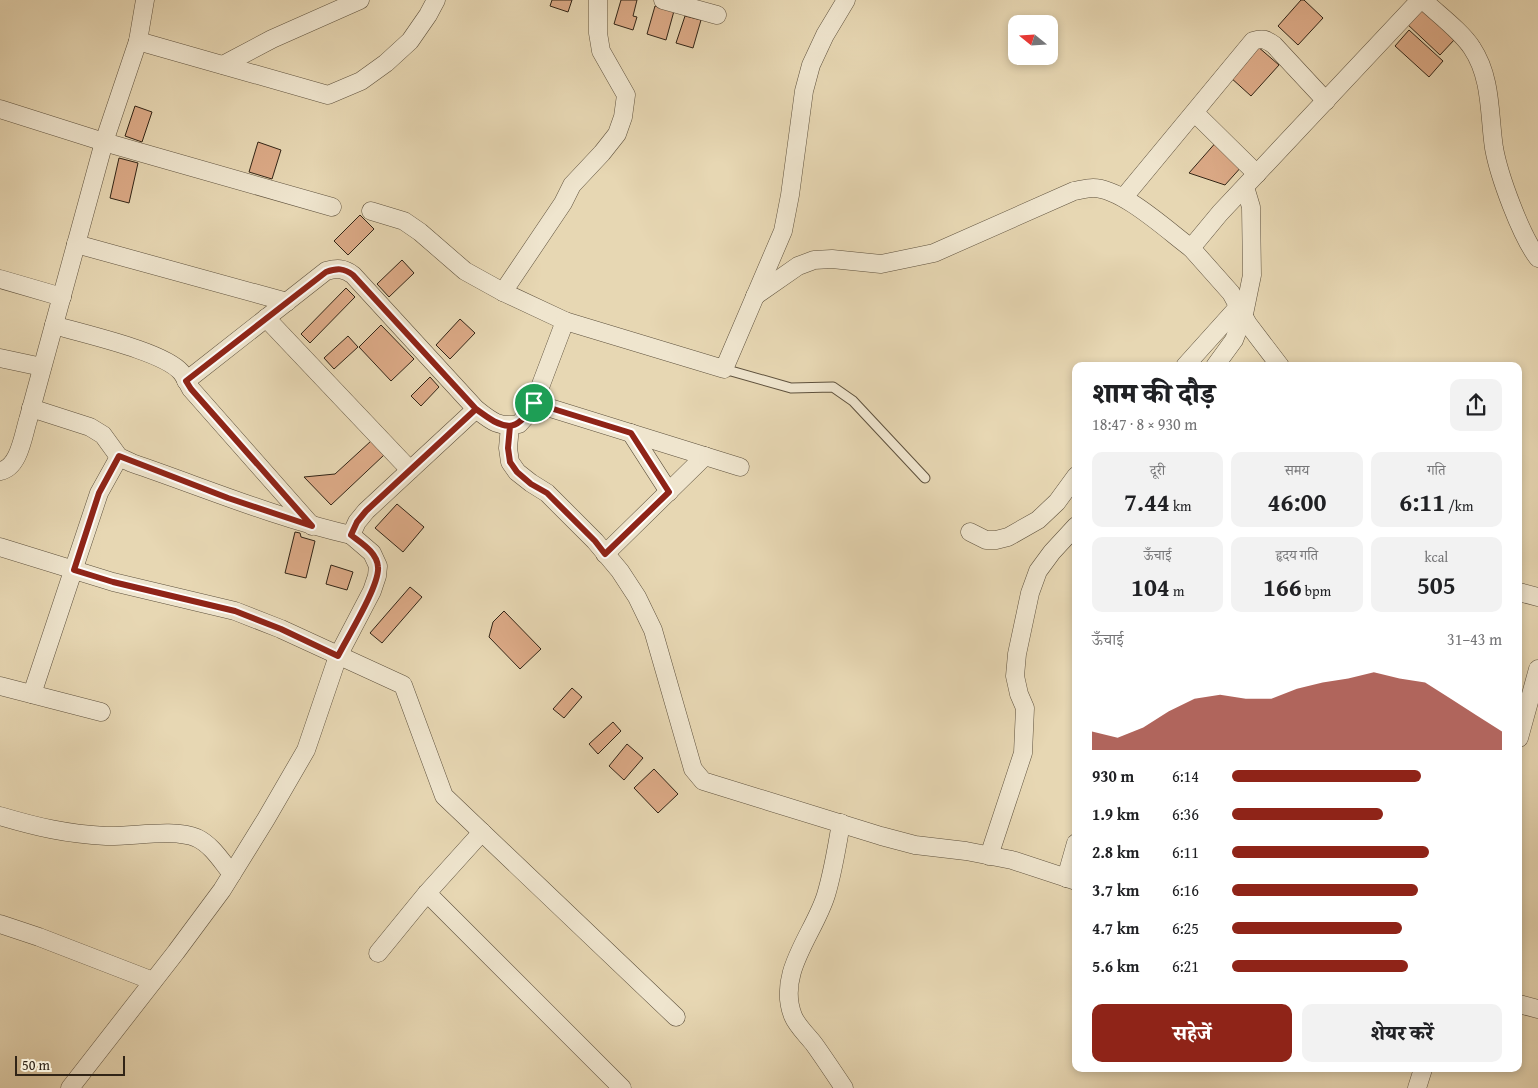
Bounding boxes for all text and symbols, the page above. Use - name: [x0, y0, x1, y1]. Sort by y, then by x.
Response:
- north arrow: [1008, 15, 1058, 65]
- map controls: [1008, 15, 1058, 65]
- text: शाम की दौड़: [1092, 372, 1215, 413]
- button: share: [1450, 379, 1502, 431]
- pin: [513, 382, 555, 424]
- icon: arrive: [520, 389, 548, 417]
- text: 18:47 · 8 × 930 m: [1092, 412, 1197, 436]
- text: दूरी: [1150, 460, 1165, 480]
- text: समय: [1285, 460, 1309, 480]
- text: गति: [1427, 460, 1445, 480]
- text: 7.44: [1124, 484, 1170, 520]
- text: 46:00: [1268, 484, 1326, 520]
- text: 6:11: [1399, 484, 1445, 520]
- text: km: [1170, 496, 1191, 516]
- text: /km: [1445, 496, 1473, 516]
- text: ऊँचाई: [1144, 545, 1171, 565]
- text: हृदय गति: [1276, 545, 1318, 565]
- text: kcal: [1424, 547, 1448, 567]
- text: 505: [1417, 567, 1456, 603]
- text: 104: [1131, 569, 1170, 605]
- text: 166: [1263, 569, 1302, 605]
- text: m: [1170, 581, 1184, 601]
- text: bpm: [1302, 581, 1331, 601]
- text: ऊँचाई: [1092, 627, 1124, 651]
- text: 31–43 m: [1447, 627, 1502, 651]
- text: 930 m: [1092, 764, 1134, 788]
- text: 6:14: [1172, 764, 1199, 788]
- text: 1.9 km: [1092, 802, 1139, 826]
- text: 6:36: [1172, 802, 1199, 826]
- text: 2.8 km: [1092, 840, 1139, 864]
- text: 6:11: [1172, 840, 1199, 864]
- text: 3.7 km: [1092, 878, 1139, 902]
- text: 6:16: [1172, 878, 1199, 902]
- text: 4.7 km: [1092, 916, 1139, 940]
- text: 6:25: [1172, 916, 1199, 940]
- text: 5.6 km: [1092, 954, 1139, 978]
- text: 6:21: [1172, 954, 1199, 978]
- button: सहेजें: [1092, 1004, 1292, 1062]
- button: शेयर करें: [1302, 1004, 1502, 1062]
- scale bar: [15, 1053, 125, 1076]
- text: 50 m: [22, 1055, 50, 1075]

